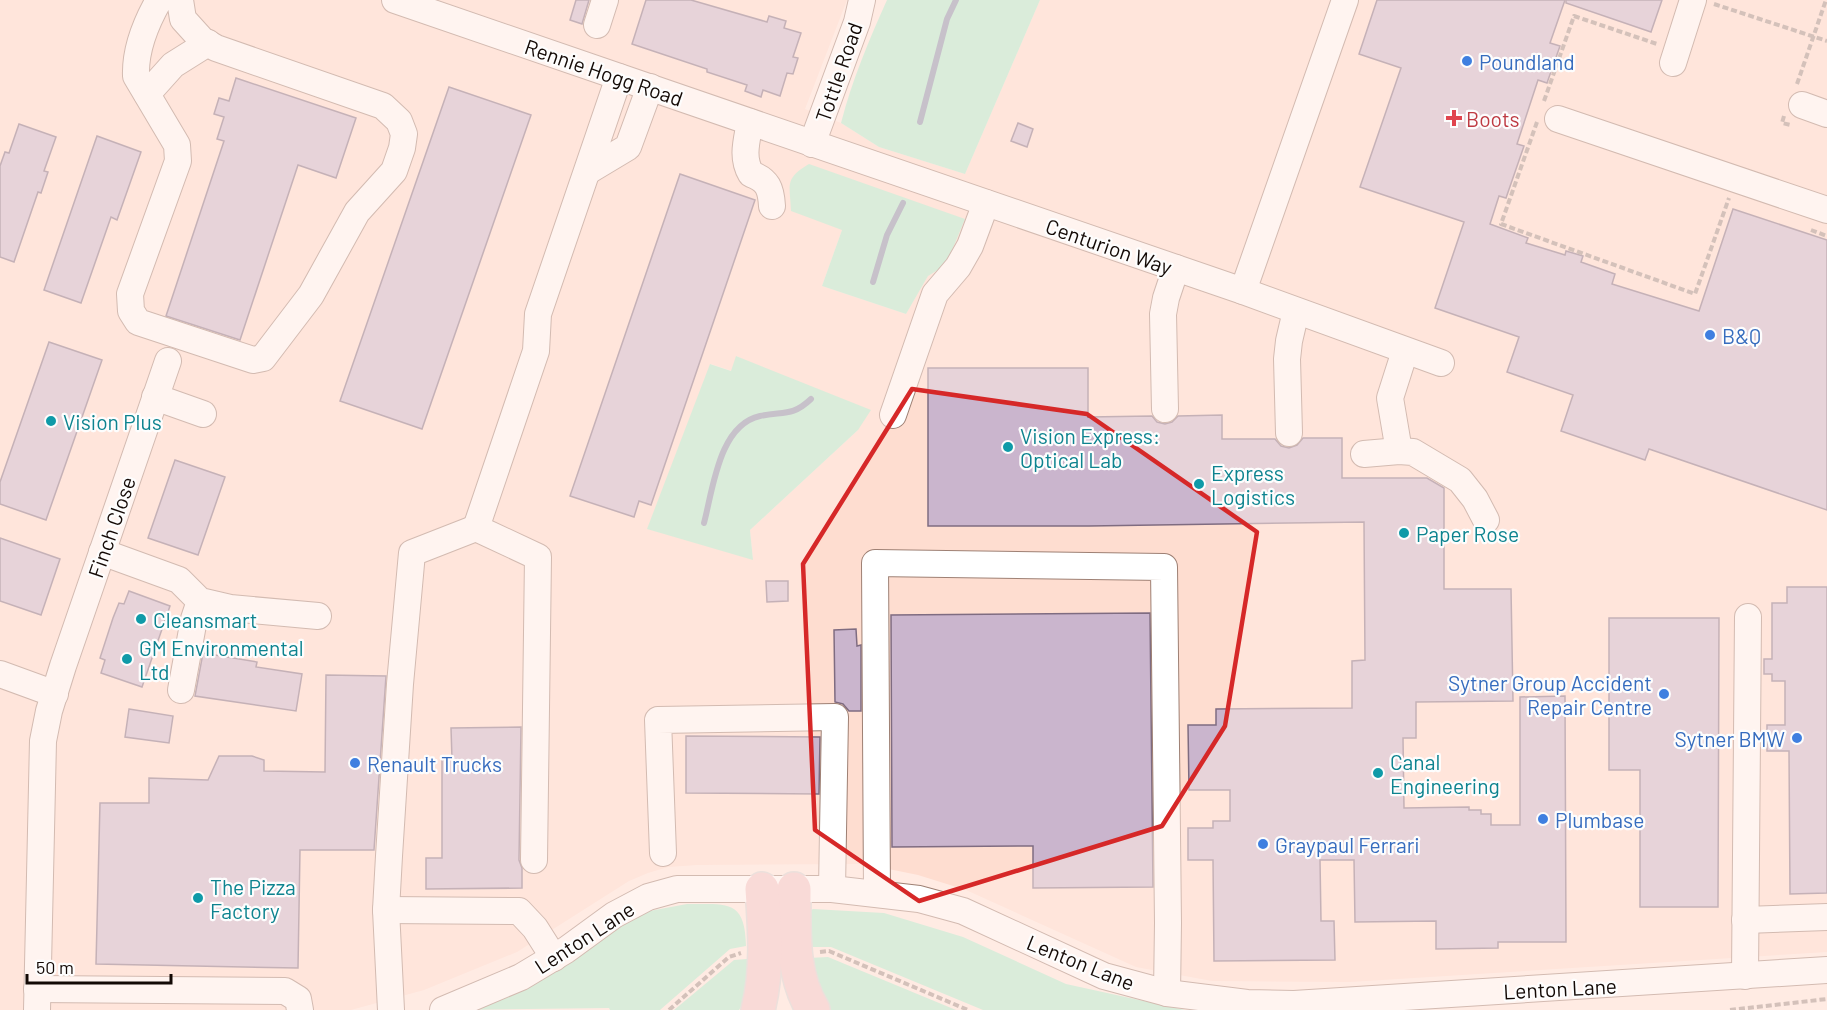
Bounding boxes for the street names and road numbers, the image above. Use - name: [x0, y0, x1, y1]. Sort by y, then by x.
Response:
- street label: Tottle Road: [809, 19, 867, 125]
- street label: Rennie Hogg Road: [522, 33, 686, 111]
- street label: Centurion Way: [1043, 213, 1176, 279]
- street label: Finch Close: [82, 473, 140, 581]
- street label: Lenton Lane: [529, 896, 639, 978]
- street label: Lenton Lane: [1024, 929, 1138, 995]
- street label: Lenton Lane: [1503, 973, 1617, 1003]

